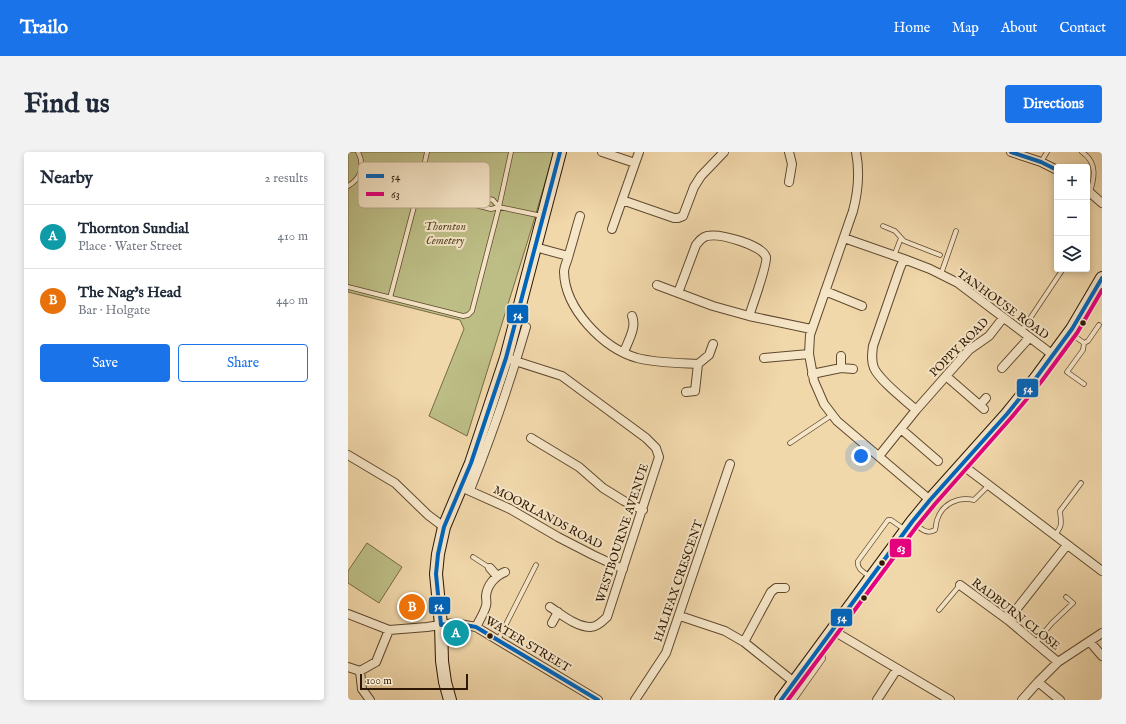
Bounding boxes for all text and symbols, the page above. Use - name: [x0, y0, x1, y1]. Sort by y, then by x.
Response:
- text: Trailo: [20, 16, 68, 40]
- text: Home: [894, 19, 930, 37]
- text: Map: [952, 19, 979, 37]
- text: About: [1001, 19, 1037, 37]
- text: Contact: [1059, 19, 1106, 37]
- button: Directions: [1005, 85, 1102, 123]
- text: Find us: [24, 87, 110, 122]
- legend: [358, 162, 490, 208]
- map controls: [1054, 164, 1090, 272]
- button: +: [1054, 164, 1090, 200]
- text: Nearby: [40, 168, 93, 189]
- text: 2 results: [264, 170, 308, 187]
- text: 54: [391, 170, 401, 184]
- text: 63: [391, 188, 400, 202]
- button: −: [1054, 200, 1090, 236]
- text: Thornton Sundial: [78, 219, 189, 238]
- park label: Thornton Cemetery: [424, 219, 466, 248]
- text: A: [49, 228, 57, 245]
- text: 410 m: [278, 228, 308, 245]
- button: layers: [1054, 236, 1090, 272]
- text: Place · Water Street: [78, 238, 182, 255]
- street label: TANHOUSE ROAD: [954, 266, 1052, 343]
- text: The Nag's Head: [78, 283, 181, 302]
- text: B: [49, 292, 57, 309]
- text: 440 m: [276, 292, 308, 309]
- text: Bar · Holgate: [78, 302, 150, 319]
- line badge: 54: [506, 304, 529, 324]
- text: 54: [513, 308, 523, 322]
- street label: POPPY ROAD: [927, 314, 992, 380]
- unlabelled marker: [1078, 318, 1088, 328]
- button: Save: [40, 344, 170, 382]
- button: Share: [178, 344, 308, 382]
- line badge: 54: [1016, 378, 1039, 398]
- text: 54: [1023, 382, 1033, 396]
- your location: [851, 446, 871, 466]
- street label: WESTBOURNE AVENUE: [593, 462, 652, 605]
- street label: MOORLANDS ROAD: [491, 482, 605, 553]
- street label: HALIFAX CRESCENT: [651, 518, 706, 644]
- line badge: 63: [889, 538, 912, 558]
- text: 63: [897, 542, 905, 556]
- unlabelled marker: [877, 558, 887, 568]
- street label: RADBURN CLOSE: [968, 575, 1063, 654]
- pin: B: [399, 592, 425, 622]
- unlabelled marker: [859, 593, 869, 603]
- line badge: 54: [428, 596, 451, 615]
- text: 54: [434, 599, 444, 613]
- line badge: 54: [830, 608, 853, 627]
- text: 54: [837, 611, 847, 625]
- street label: WATER STREET: [482, 613, 573, 676]
- pin: A: [443, 618, 469, 648]
- unlabelled marker: [485, 631, 495, 641]
- scale bar: [360, 672, 468, 691]
- text: 100 m: [366, 674, 392, 688]

